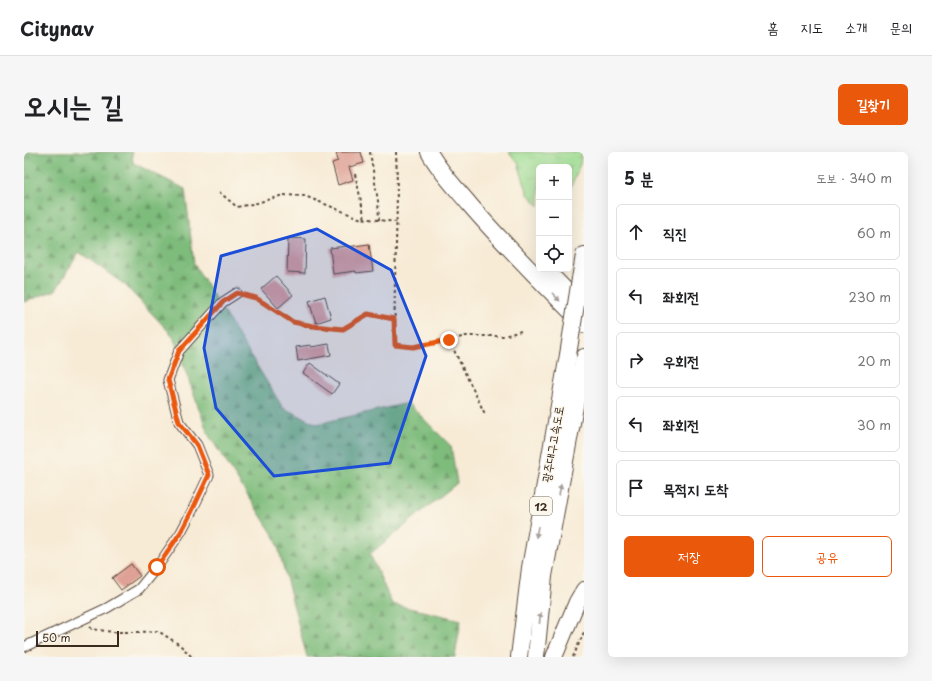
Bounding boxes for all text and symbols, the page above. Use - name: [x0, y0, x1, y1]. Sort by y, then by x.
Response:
- text: Citynav: [20, 14, 94, 42]
- text: 홈: [767, 17, 778, 38]
- text: 지도: [800, 17, 823, 38]
- text: 소개: [845, 17, 867, 38]
- text: 문의: [889, 17, 912, 38]
- text: 오시는 길: [24, 83, 123, 126]
- button: 길찾기: [838, 84, 908, 125]
- map controls: [536, 164, 572, 272]
- button: +: [536, 164, 572, 200]
- text: 5 분: [624, 165, 654, 191]
- text: 도보 · 340 m: [816, 168, 892, 187]
- button: −: [536, 200, 572, 236]
- icon: ahead: [625, 221, 647, 243]
- text: 직진: [663, 221, 687, 244]
- text: 60 m: [857, 223, 891, 242]
- button: locate: [536, 236, 572, 272]
- icon: left: [625, 285, 647, 307]
- text: 좌회전: [663, 285, 699, 308]
- text: 230 m: [849, 287, 891, 306]
- one-way arrow: [552, 292, 561, 302]
- route end: [440, 331, 458, 349]
- icon: right: [625, 349, 647, 371]
- text: 우회전: [663, 349, 699, 372]
- text: 20 m: [857, 351, 891, 370]
- street label: 광주대구고속도로: [536, 404, 568, 484]
- icon: left: [625, 413, 647, 435]
- text: 좌회전: [663, 413, 699, 436]
- text: 30 m: [857, 415, 891, 434]
- icon: arrive: [625, 477, 647, 499]
- text: 목적지 도착: [663, 477, 728, 500]
- one-way arrow: [557, 484, 563, 496]
- road number: 12: [530, 497, 552, 515]
- one-way arrow: [533, 526, 539, 538]
- button: 저장: [624, 536, 754, 577]
- button: 공유: [762, 536, 892, 577]
- route start: [148, 558, 166, 576]
- one-way arrow: [536, 612, 543, 624]
- scale bar: [36, 629, 119, 648]
- text: 50 m: [42, 629, 71, 646]

